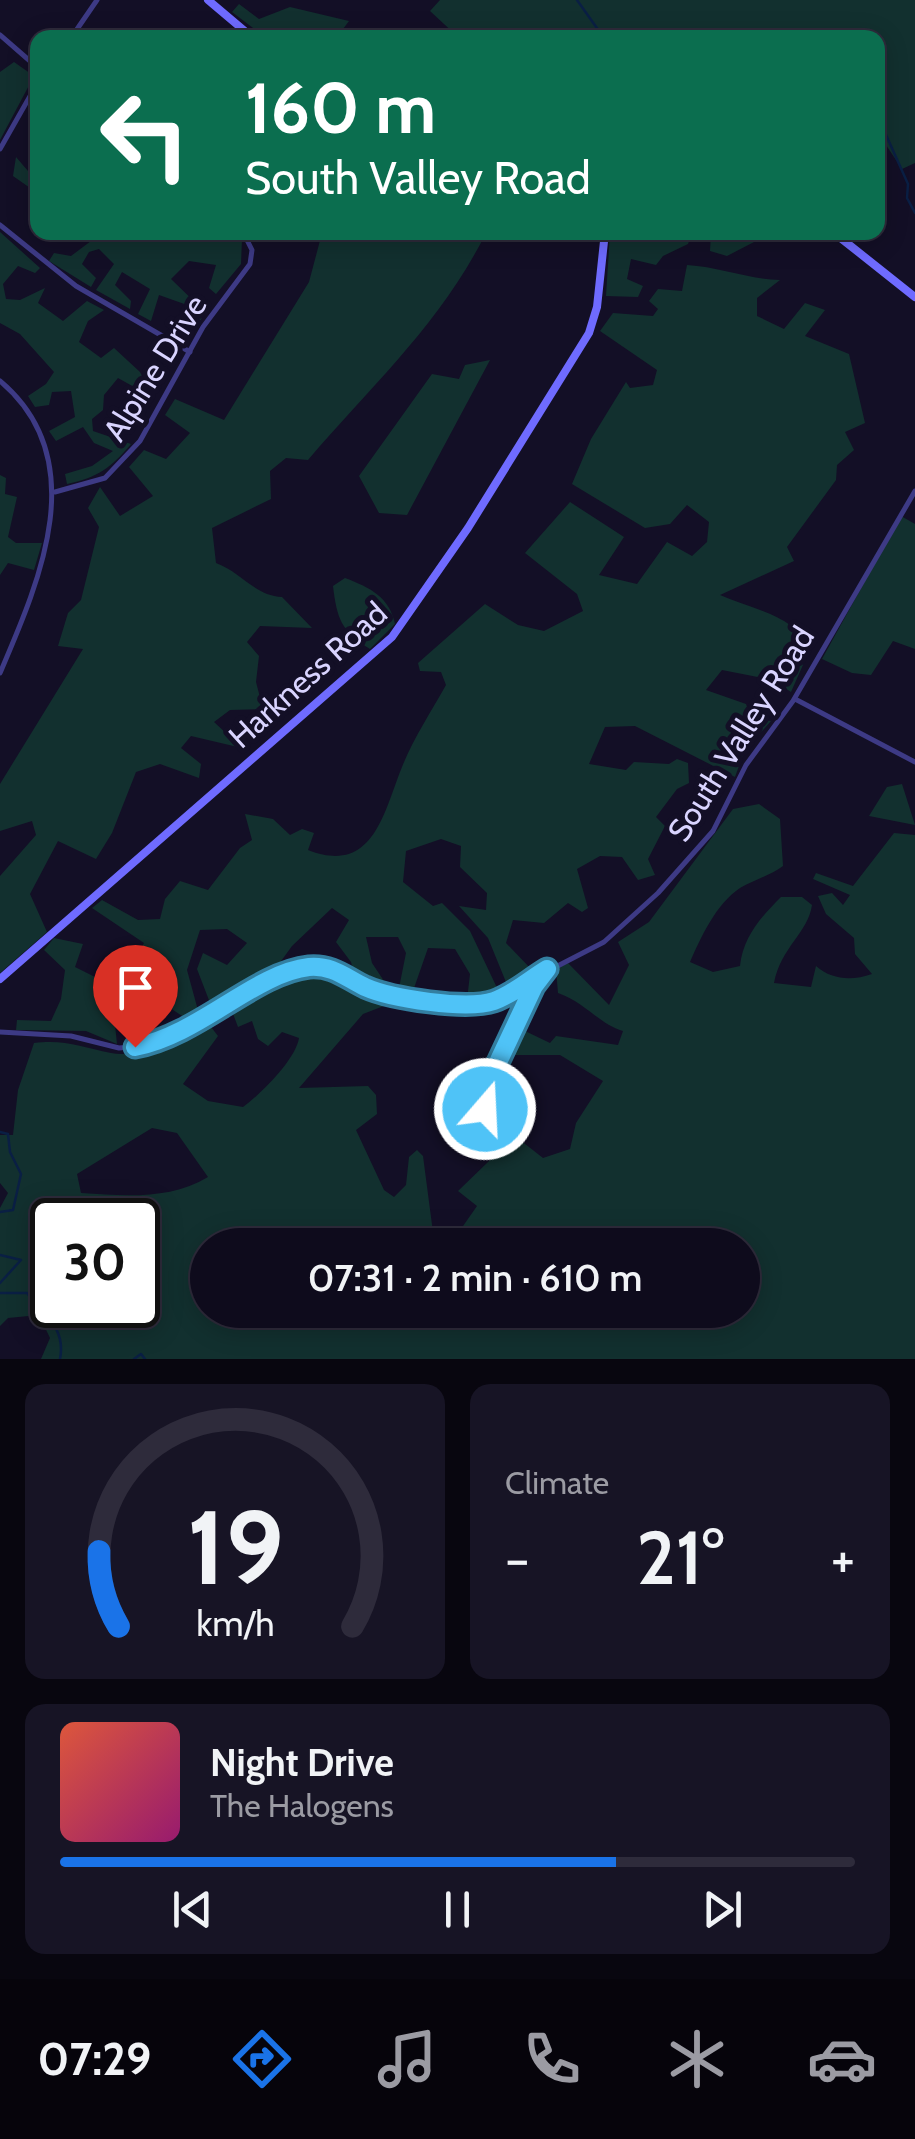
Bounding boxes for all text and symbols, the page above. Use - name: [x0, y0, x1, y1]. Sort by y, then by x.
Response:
- text: 160 m: [245, 65, 436, 151]
- icon: left: [80, 70, 210, 200]
- text: South Valley Road: [245, 151, 591, 205]
- street label: Alpine Drive: [94, 287, 215, 448]
- street label: Harkness Road: [221, 593, 395, 756]
- street label: South Valley Road: [659, 619, 822, 848]
- pin: [93, 945, 178, 1048]
- icon: arrive: [108, 960, 163, 1015]
- position arrow: [433, 1057, 537, 1161]
- speed limit sign: 30: [30, 1198, 160, 1328]
- text: 07:31 · 2 min · 610 m: [308, 1254, 642, 1301]
- text: Climate: [505, 1463, 609, 1502]
- text: 19: [187, 1484, 283, 1610]
- text: 21°: [636, 1512, 724, 1603]
- text: −: [505, 1525, 529, 1592]
- text: +: [831, 1525, 855, 1592]
- text: km/h: [196, 1602, 274, 1645]
- text: Night Drive: [210, 1739, 394, 1786]
- text: The Halogens: [210, 1786, 394, 1825]
- icon: previous: [165, 1882, 220, 1937]
- icon: pause: [430, 1882, 485, 1937]
- icon: next: [695, 1882, 750, 1937]
- icon: directions: [227, 2024, 297, 2094]
- icon: music: [372, 2024, 442, 2094]
- icon: phone: [517, 2024, 587, 2094]
- icon: climate: [662, 2024, 732, 2094]
- icon: car: [807, 2024, 877, 2094]
- text: 07:29: [38, 2032, 151, 2086]

